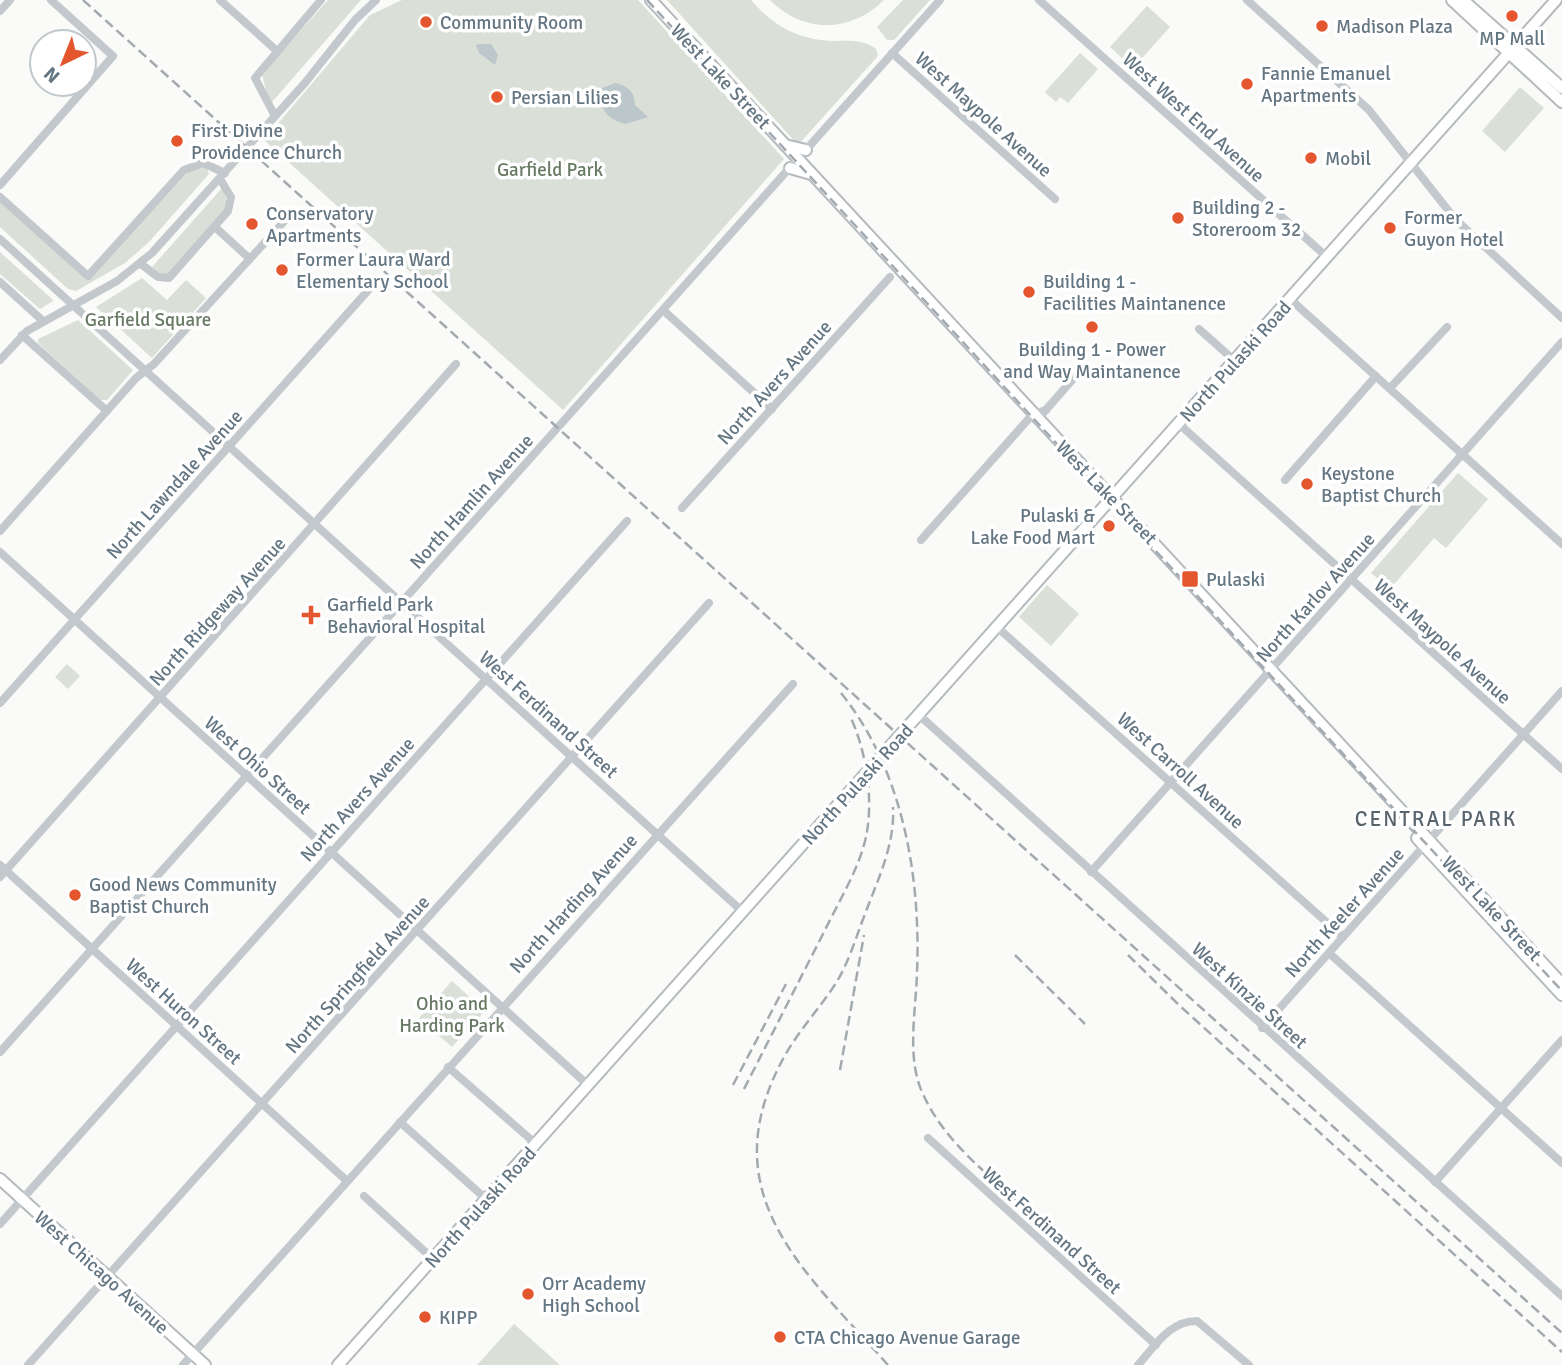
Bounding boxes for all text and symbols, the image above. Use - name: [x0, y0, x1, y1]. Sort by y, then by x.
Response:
- marker: MP Mall: [1504, 8, 1520, 24]
- place label: Community Room: [440, 11, 583, 35]
- marker: Community Room: [418, 14, 434, 30]
- place label: Madison Plaza: [1336, 15, 1453, 39]
- marker: Madison Plaza: [1314, 18, 1330, 34]
- street label: West Lake Street: [665, 19, 776, 135]
- place label: MP Mall: [1479, 27, 1545, 51]
- north arrow: [28, 28, 98, 98]
- street label: West Maypole Avenue: [910, 47, 1057, 183]
- street label: West West End Avenue: [1117, 48, 1269, 188]
- text: N: [39, 61, 65, 88]
- place label: Fannie Emanuel Apartments: [1261, 62, 1391, 108]
- marker: Fannie Emanuel Apartments: [1239, 76, 1255, 92]
- place label: Persian Lilies: [511, 86, 619, 110]
- marker: Persian Lilies: [489, 89, 505, 105]
- place label: First Divine Providence Church: [191, 119, 342, 165]
- marker: First Divine Providence Church: [169, 133, 185, 149]
- place label: Mobil: [1325, 147, 1371, 171]
- marker: Mobil: [1303, 150, 1319, 166]
- park label: Garfield Park: [497, 158, 604, 182]
- place label: Building 2 - Storeroom 32: [1192, 196, 1301, 242]
- place label: Conservatory Apartments: [266, 202, 374, 248]
- place label: Former Guyon Hotel: [1404, 206, 1504, 252]
- marker: Building 2 - Storeroom 32: [1170, 210, 1186, 226]
- marker: Conservatory Apartments: [244, 216, 260, 232]
- marker: Former Guyon Hotel: [1382, 220, 1398, 236]
- place label: Former Laura Ward Elementary School: [296, 248, 450, 294]
- marker: Former Laura Ward Elementary School: [274, 262, 290, 278]
- place label: Building 1 - Facilities Maintanence: [1043, 270, 1226, 316]
- marker: Building 1 - Facilities Maintanence: [1021, 284, 1037, 300]
- street label: North Pulaski Road: [1175, 296, 1297, 427]
- park label: Garfield Square: [85, 308, 211, 332]
- street label: North Avers Avenue: [712, 315, 837, 450]
- marker: Building 1 - Power and Way Maintanence: [1084, 319, 1100, 335]
- place label: Building 1 - Power and Way Maintanence: [1003, 338, 1181, 384]
- street label: North Lawndale Avenue: [101, 405, 248, 564]
- street label: North Hamlin Avenue: [405, 429, 539, 574]
- street label: West Lake Street: [1050, 436, 1162, 550]
- place label: Keystone Baptist Church: [1321, 462, 1441, 508]
- marker: Keystone Baptist Church: [1299, 476, 1315, 492]
- place label: Pulaski & Lake Food Mart: [970, 504, 1095, 550]
- marker: Pulaski & Lake Food Mart: [1101, 518, 1117, 534]
- street label: North Karlov Avenue: [1251, 528, 1380, 668]
- street label: North Ridgeway Avenue: [144, 532, 291, 691]
- place label: Pulaski: [1206, 568, 1265, 592]
- marker: Pulaski: [1180, 569, 1200, 589]
- street label: West Maypole Avenue: [1369, 574, 1516, 710]
- place label: Garfield Park Behavioral Hospital: [327, 593, 485, 639]
- marker: Garfield Park Behavioral Hospital: [301, 605, 321, 625]
- street label: West Ferdinand Street: [474, 646, 623, 784]
- street label: West Carroll Avenue: [1112, 707, 1249, 834]
- street label: West Ohio Street: [199, 711, 316, 820]
- street label: North Pulaski Road: [797, 719, 919, 850]
- street label: North Avers Avenue: [295, 732, 420, 867]
- district label: CENTRAL PARK: [1355, 806, 1517, 832]
- street label: North Harding Avenue: [505, 829, 643, 979]
- street label: North Keeler Avenue: [1280, 843, 1409, 983]
- street label: West Lake Street: [1436, 851, 1547, 967]
- place label: Good News Community Baptist Church: [89, 873, 277, 919]
- marker: Good News Community Baptist Church: [67, 887, 83, 903]
- street label: North Springfield Avenue: [280, 891, 435, 1059]
- street label: West Kinzie Street: [1186, 937, 1313, 1054]
- street label: West Huron Street: [120, 953, 247, 1070]
- park label: Ohio and Harding Park: [399, 992, 505, 1038]
- street label: North Pulaski Road: [420, 1142, 542, 1273]
- street label: West Ferdinand Street: [977, 1162, 1126, 1300]
- street label: West Chicago Avenue: [29, 1206, 174, 1340]
- place label: Orr Academy High School: [542, 1272, 646, 1318]
- marker: Orr Academy High School: [520, 1286, 536, 1302]
- place label: KIPP: [439, 1306, 478, 1330]
- marker: KIPP: [417, 1309, 433, 1325]
- place label: CTA Chicago Avenue Garage: [794, 1326, 1020, 1350]
- marker: CTA Chicago Avenue Garage: [772, 1329, 788, 1345]

